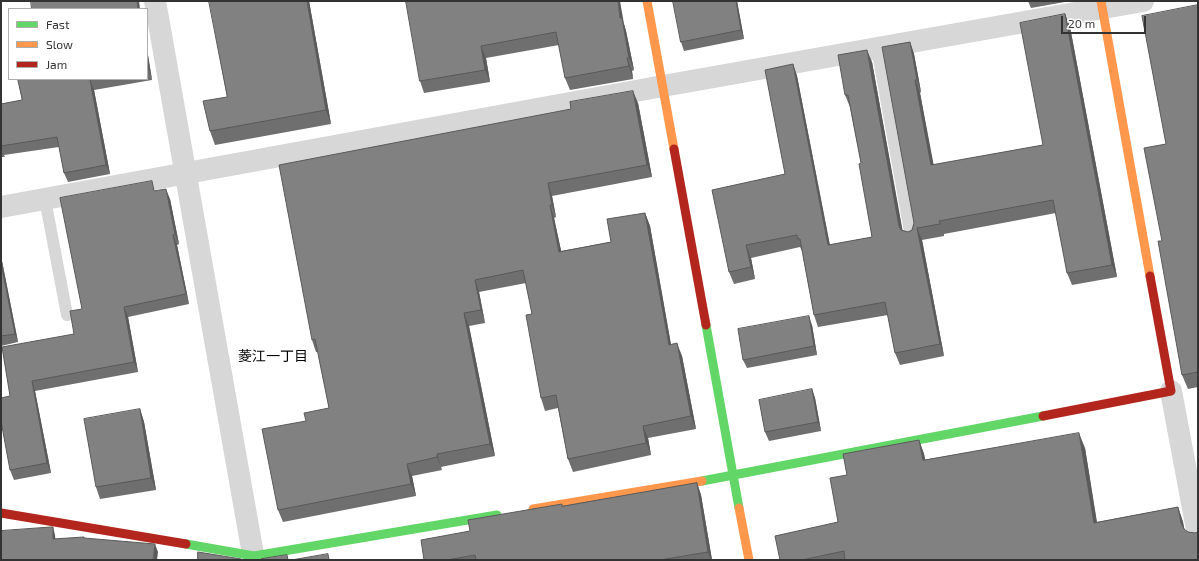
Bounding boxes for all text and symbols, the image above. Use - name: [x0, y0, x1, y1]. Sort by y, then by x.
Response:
- legend: [8, 8, 148, 80]
- scale bar: [1063, 8, 1148, 34]
- text: 20 m: [1068, 16, 1095, 30]
- text: Fast: [46, 17, 69, 31]
- text: Slow: [46, 37, 73, 51]
- text: Jam: [46, 57, 67, 71]
- district label: 菱江一丁目: [238, 348, 308, 364]

